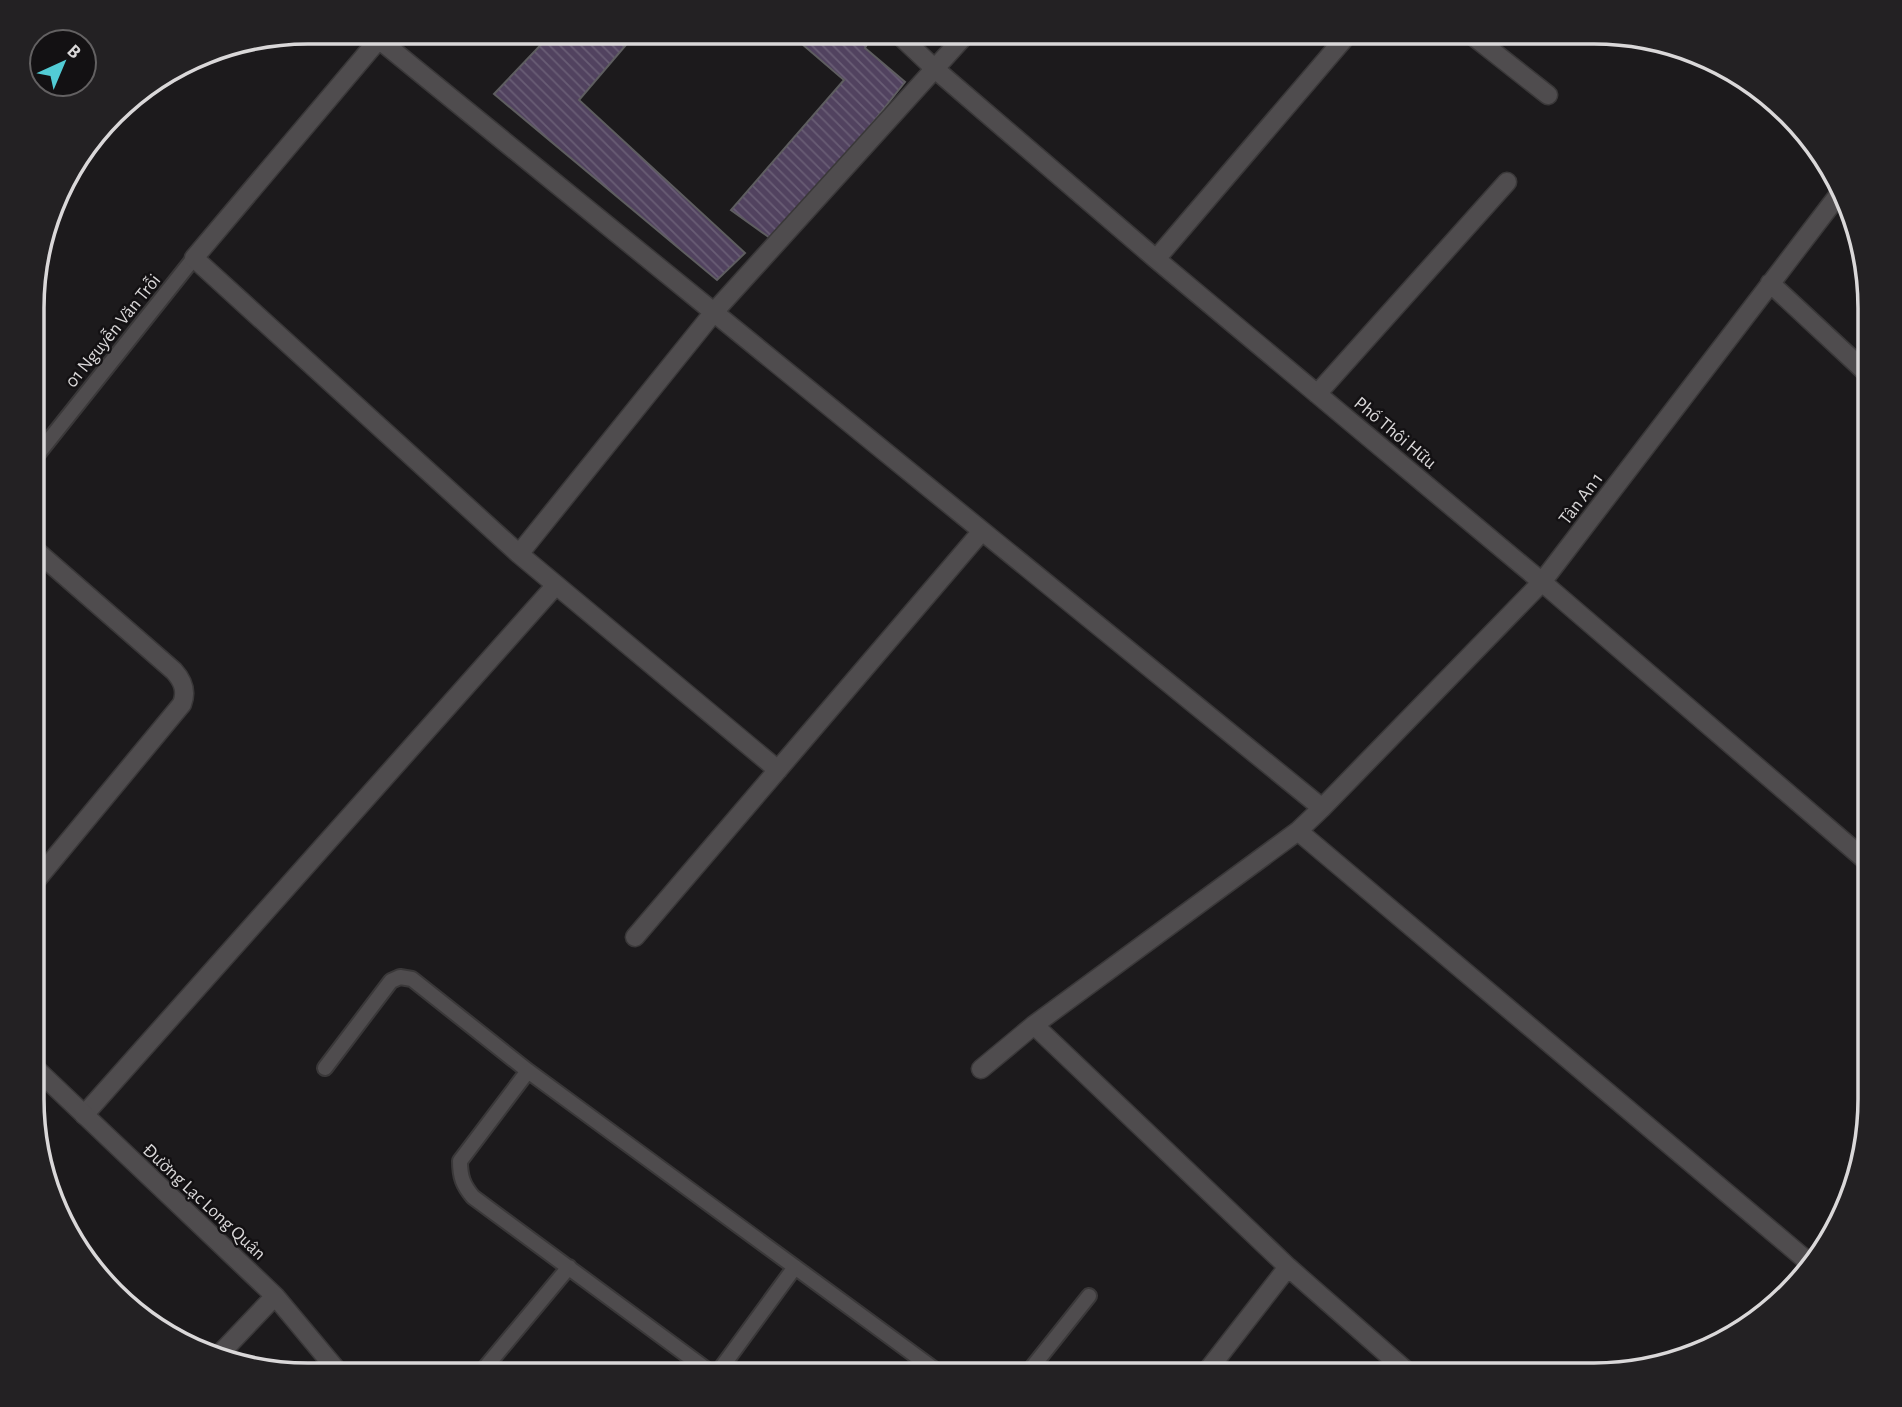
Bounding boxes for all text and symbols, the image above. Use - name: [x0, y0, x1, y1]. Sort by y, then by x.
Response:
- north arrow: [28, 28, 98, 98]
- text: B: [63, 41, 84, 63]
- street label: 01 Nguyễn Văn Trỗi: [61, 270, 165, 391]
- street label: Phố Thôi Hữu: [1350, 393, 1440, 473]
- street label: Tân An 1: [1556, 469, 1607, 529]
- street label: Đường Lạc Long Quân: [139, 1140, 269, 1264]

